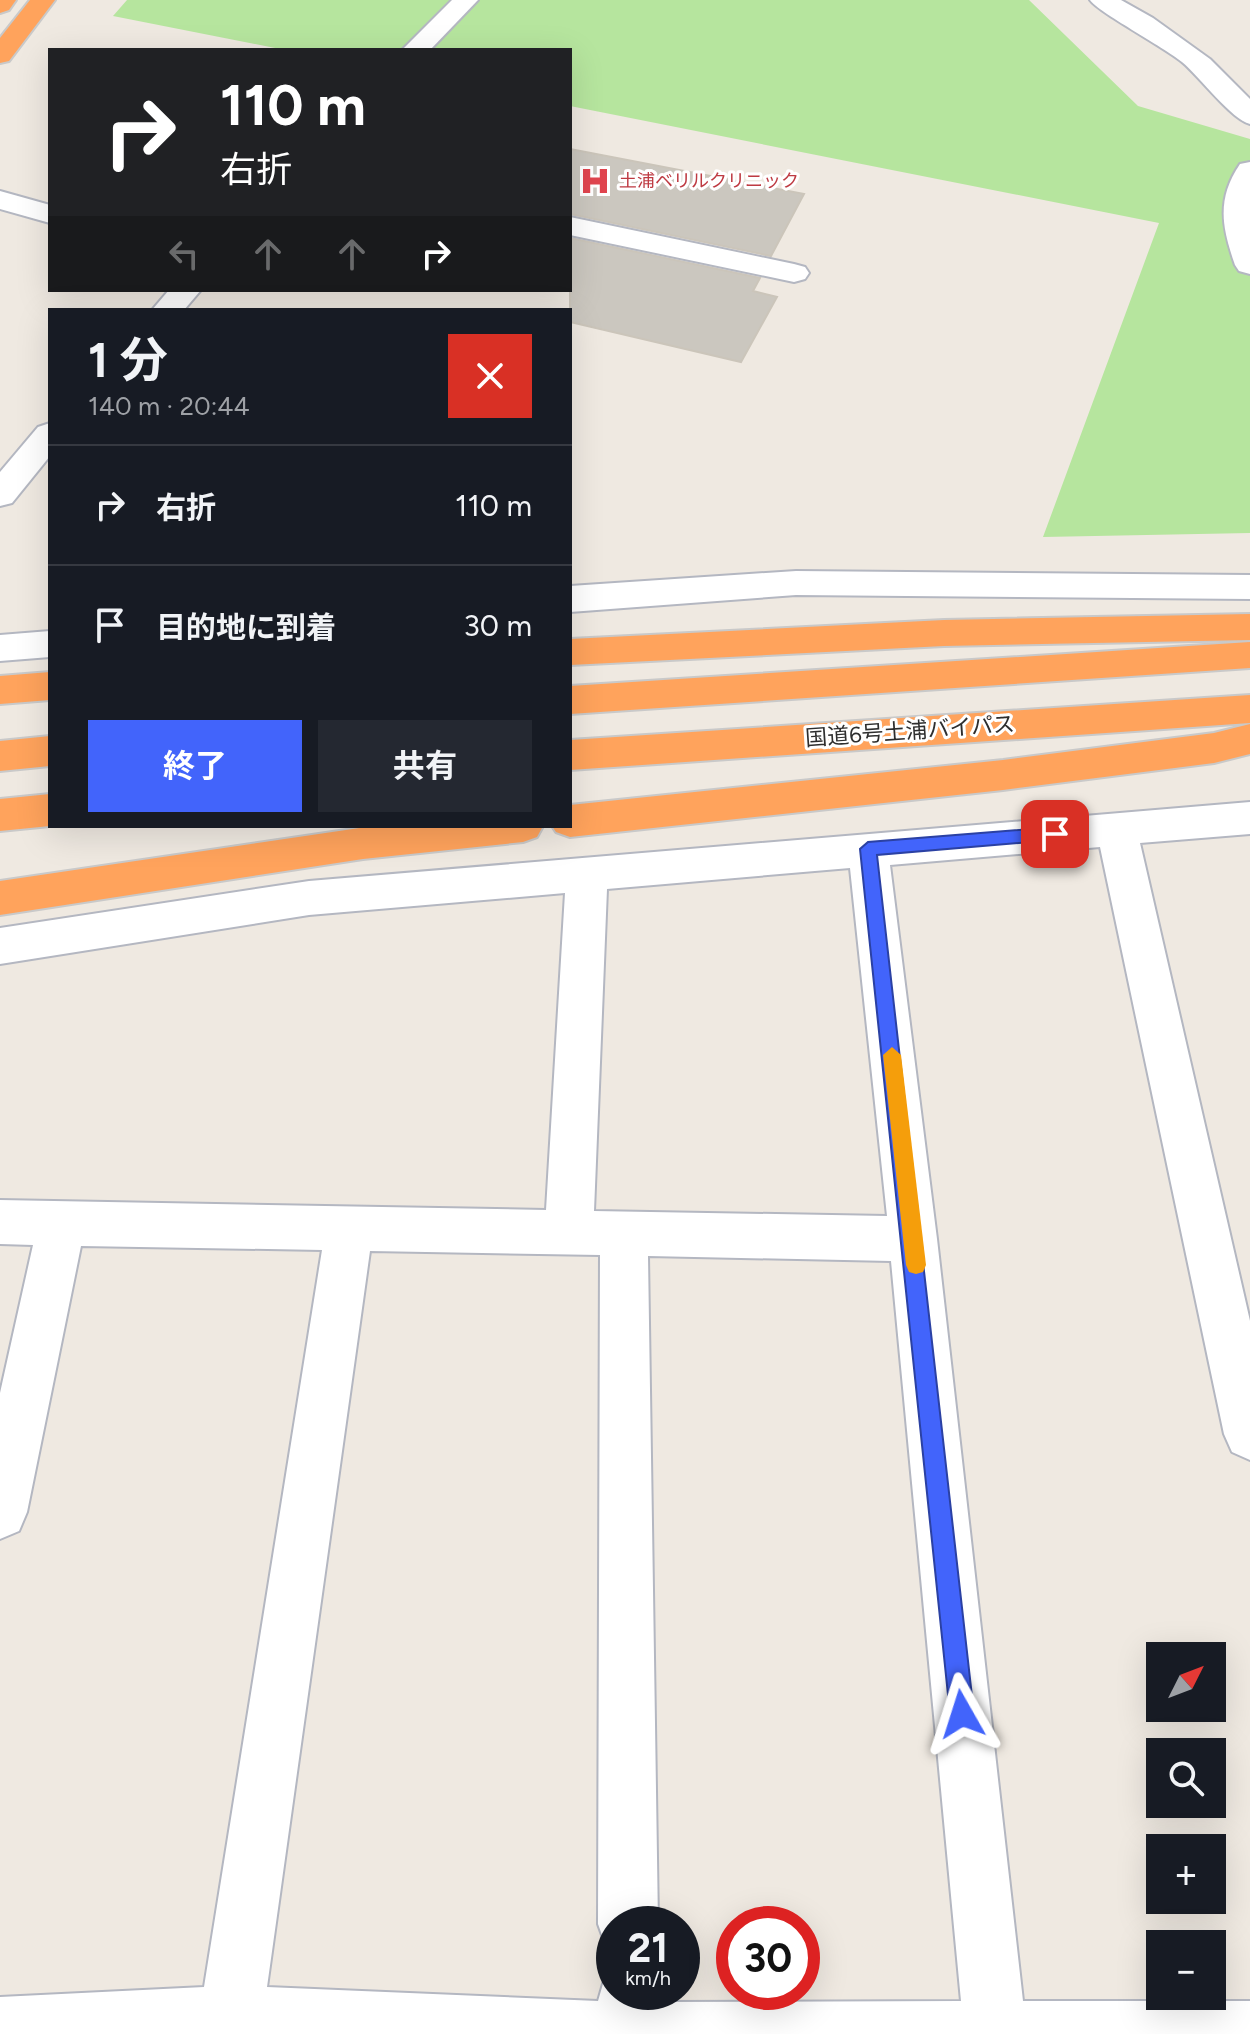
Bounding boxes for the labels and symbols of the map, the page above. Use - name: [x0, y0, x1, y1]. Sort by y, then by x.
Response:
- hospital icon: 土浦ベリルクリニック: [578, 164, 612, 198]
- place label: 土浦ベリルクリニック: [619, 170, 799, 192]
- street label: 国道6号土浦バイパス: [804, 710, 1016, 752]
- pin: [1021, 800, 1089, 868]
- north arrow: [1146, 1642, 1226, 1722]
- position arrow: [920, 1672, 1004, 1756]
- speed limit sign: 30: [716, 1906, 820, 2010]

